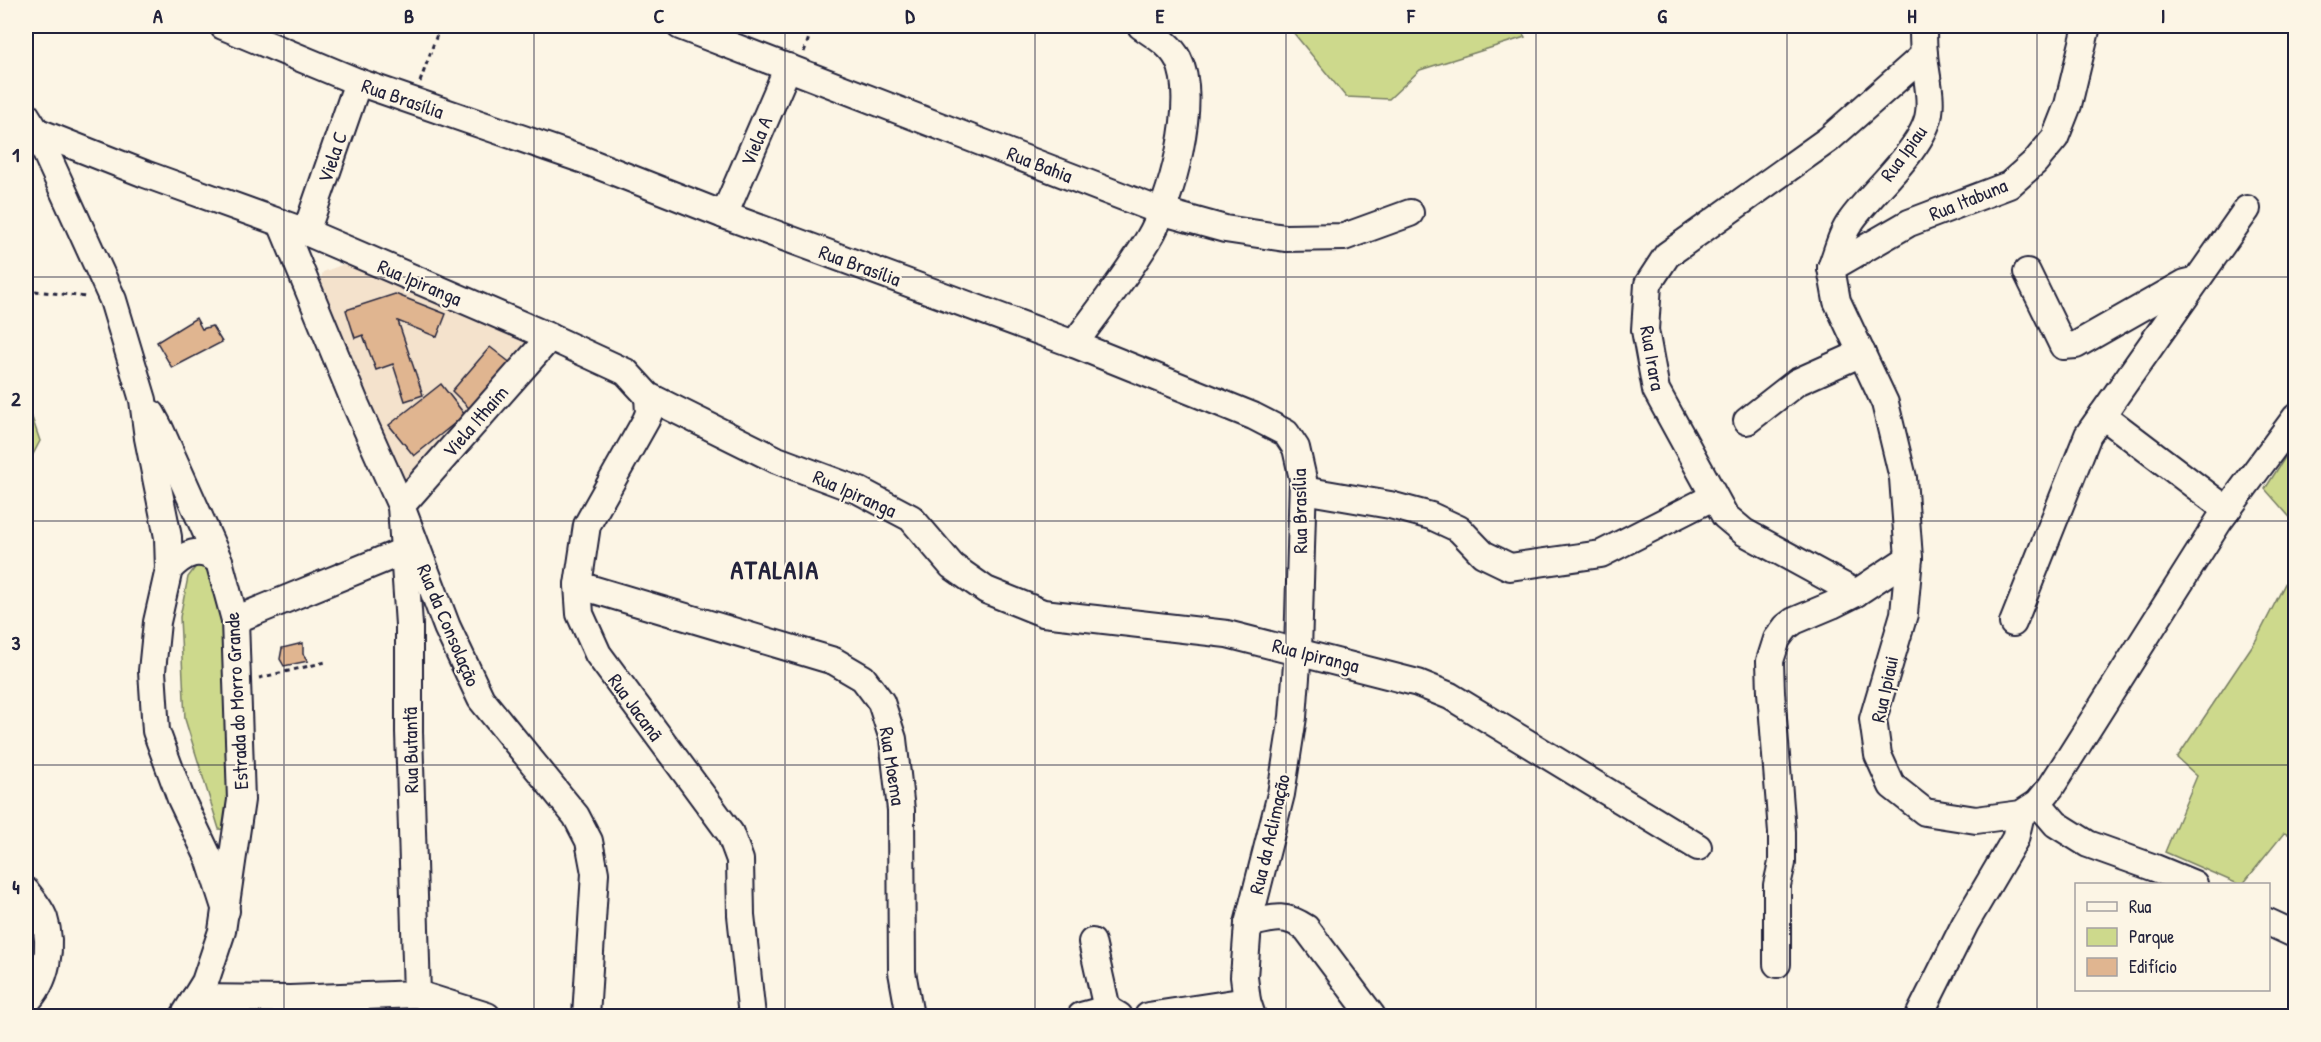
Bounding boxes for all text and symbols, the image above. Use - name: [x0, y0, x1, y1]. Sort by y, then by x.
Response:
- text: A: [153, 2, 163, 29]
- text: B: [404, 2, 414, 29]
- text: C: [654, 2, 665, 29]
- text: D: [905, 2, 915, 29]
- text: E: [1156, 2, 1165, 29]
- text: F: [1406, 2, 1416, 29]
- text: G: [1657, 2, 1667, 29]
- text: H: [1907, 2, 1917, 29]
- text: I: [2161, 2, 2165, 29]
- street label: Rua Brasília: [358, 71, 448, 125]
- street label: Viela A: [734, 112, 779, 170]
- street label: Rua Ipiau: [1874, 120, 1932, 186]
- street label: Viela C: [311, 128, 353, 186]
- street label: Rua Bahia: [1003, 139, 1077, 189]
- text: 1: [12, 141, 20, 168]
- street label: Rua Itabuna: [1925, 171, 2011, 227]
- street label: Rua Brasília: [815, 238, 905, 292]
- street label: Rua Ipiranga: [374, 252, 466, 312]
- street label: Rua Irara: [1634, 323, 1672, 393]
- street label: Viela Ithaim: [436, 379, 514, 463]
- text: 2: [11, 385, 21, 412]
- street label: Rua Ipiranga: [809, 463, 901, 523]
- street label: Rua Brasília: [1285, 468, 1313, 554]
- district label: ATALAIA: [730, 552, 820, 587]
- street label: Rua da Consolação: [411, 560, 487, 690]
- street label: Estrada do Morro Grande: [218, 612, 254, 790]
- text: 3: [12, 629, 21, 656]
- street label: Rua Ipiranga: [1270, 631, 1362, 679]
- street label: Rua Ipiaui: [1864, 653, 1904, 725]
- street label: Rua Jacanã: [602, 668, 670, 746]
- street label: Rua Butantã: [396, 707, 424, 793]
- street label: Rua Moema: [873, 725, 913, 807]
- street label: Rua da Aclimação: [1242, 771, 1296, 897]
- text: 4: [12, 873, 20, 900]
- legend: [2075, 883, 2270, 991]
- text: Rua: [2129, 894, 2151, 919]
- text: Parque: [2129, 924, 2174, 949]
- text: Edifício: [2129, 954, 2177, 979]

